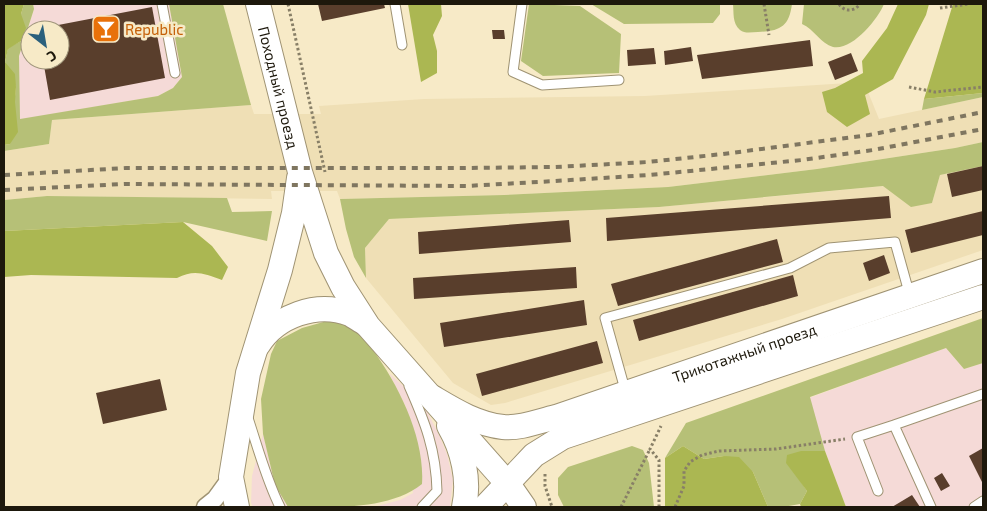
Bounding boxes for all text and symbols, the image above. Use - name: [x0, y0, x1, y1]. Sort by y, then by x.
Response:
- bar icon: Republic: [91, 14, 121, 44]
- north arrow: [20, 20, 70, 70]
- place label: Republic: [125, 20, 184, 38]
- street label: Походный проезд: [255, 24, 303, 151]
- text: С: [44, 47, 60, 66]
- street label: Трикотажный проезд: [670, 320, 819, 386]

